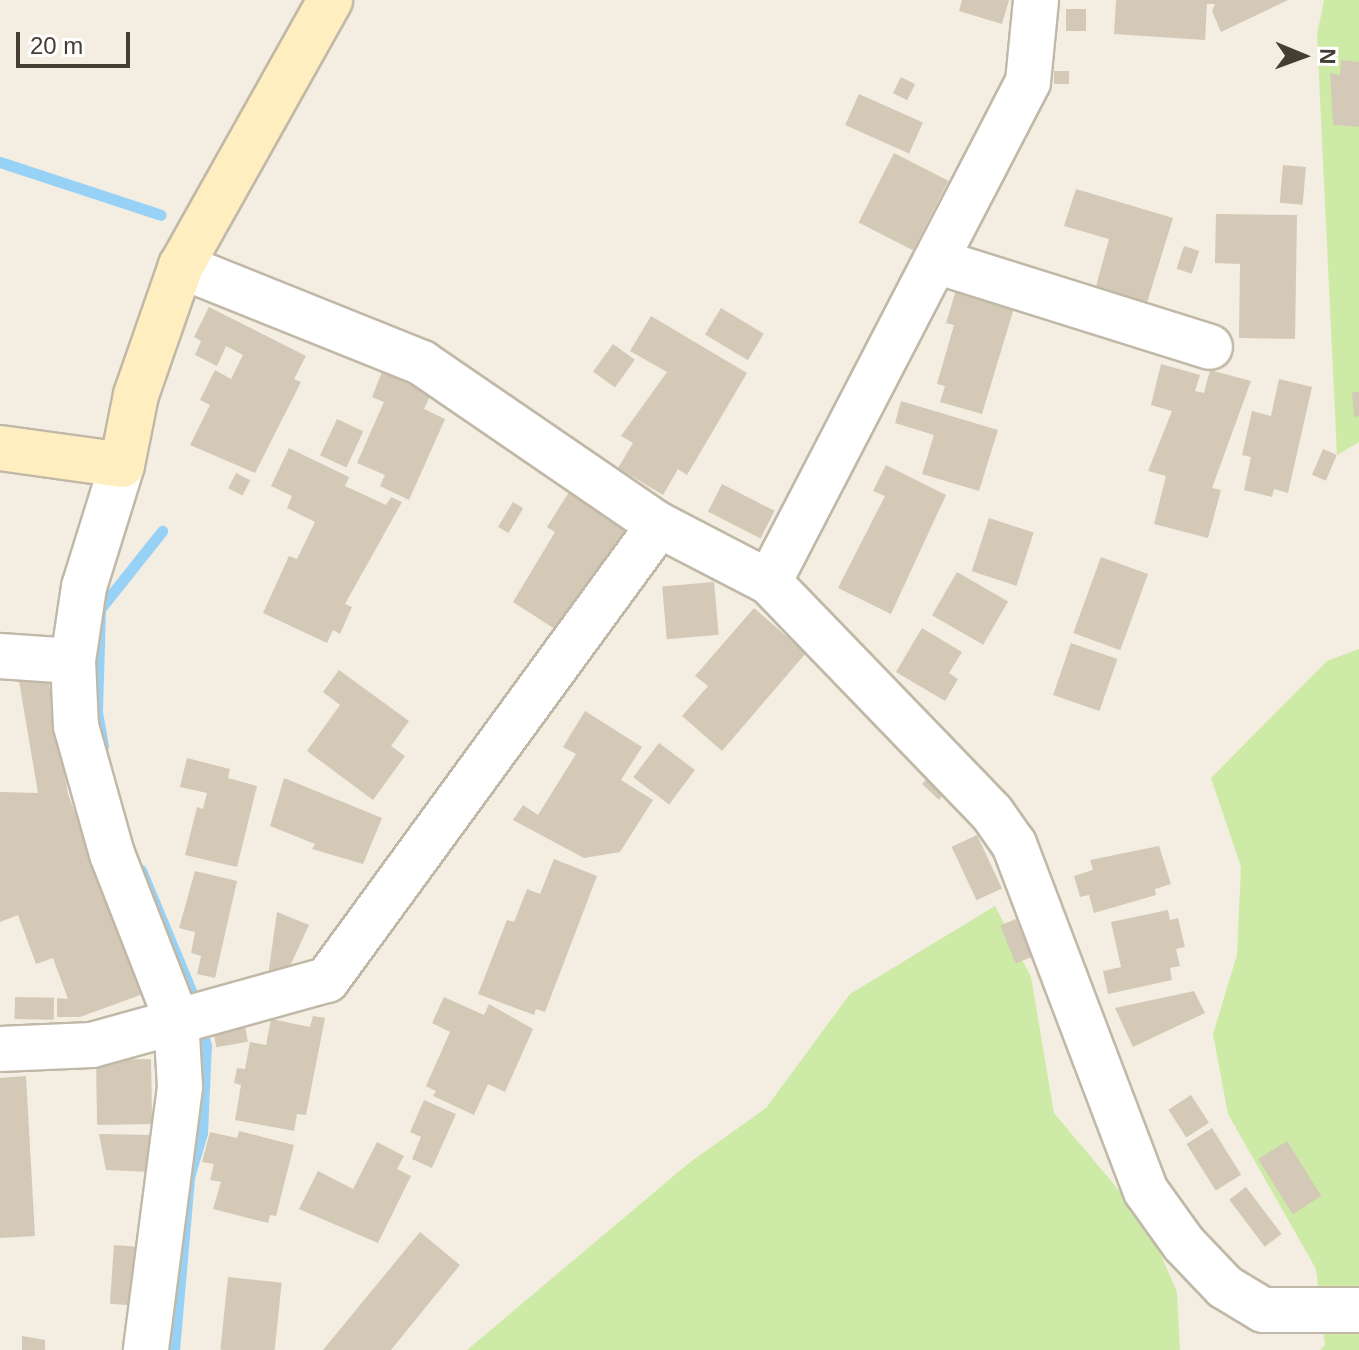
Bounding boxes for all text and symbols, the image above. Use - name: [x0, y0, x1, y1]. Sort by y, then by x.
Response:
- scale bar: [20, 16, 134, 66]
- north arrow: [1263, 16, 1343, 96]
- text: 20 m: [30, 32, 83, 59]
- text: N: [1315, 48, 1340, 65]

